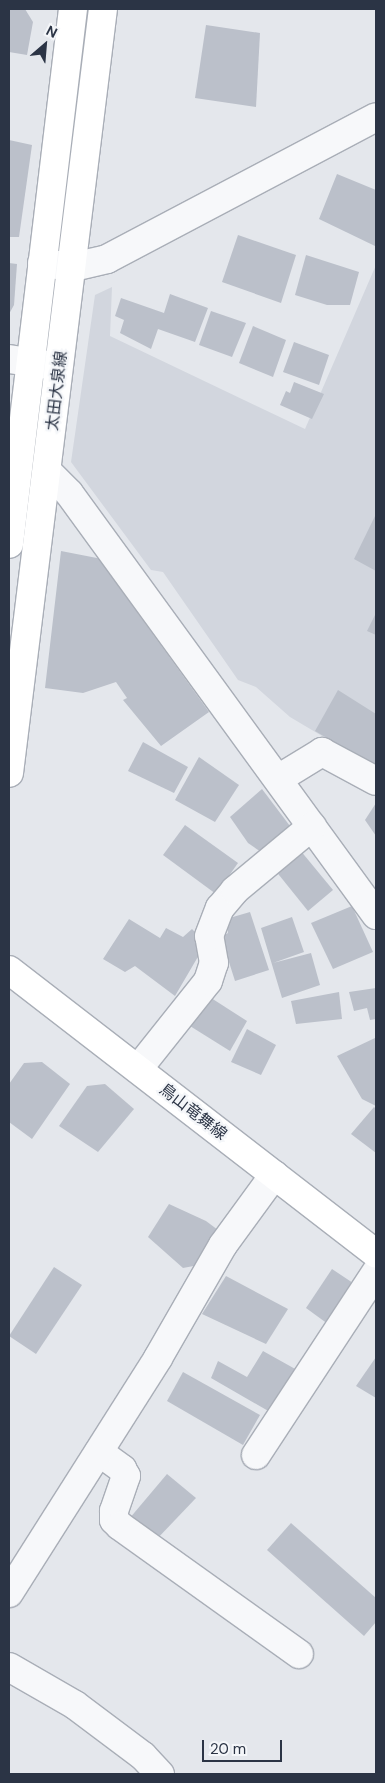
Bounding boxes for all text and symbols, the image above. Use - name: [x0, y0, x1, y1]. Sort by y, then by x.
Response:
- north arrow: [20, 20, 70, 70]
- text: N: [43, 21, 60, 42]
- street label: 太田大泉線: [43, 350, 71, 432]
- street label: 鳥山竜舞線: [156, 1080, 230, 1144]
- scale bar: [205, 1730, 285, 1762]
- text: 20 m: [210, 1739, 246, 1759]

